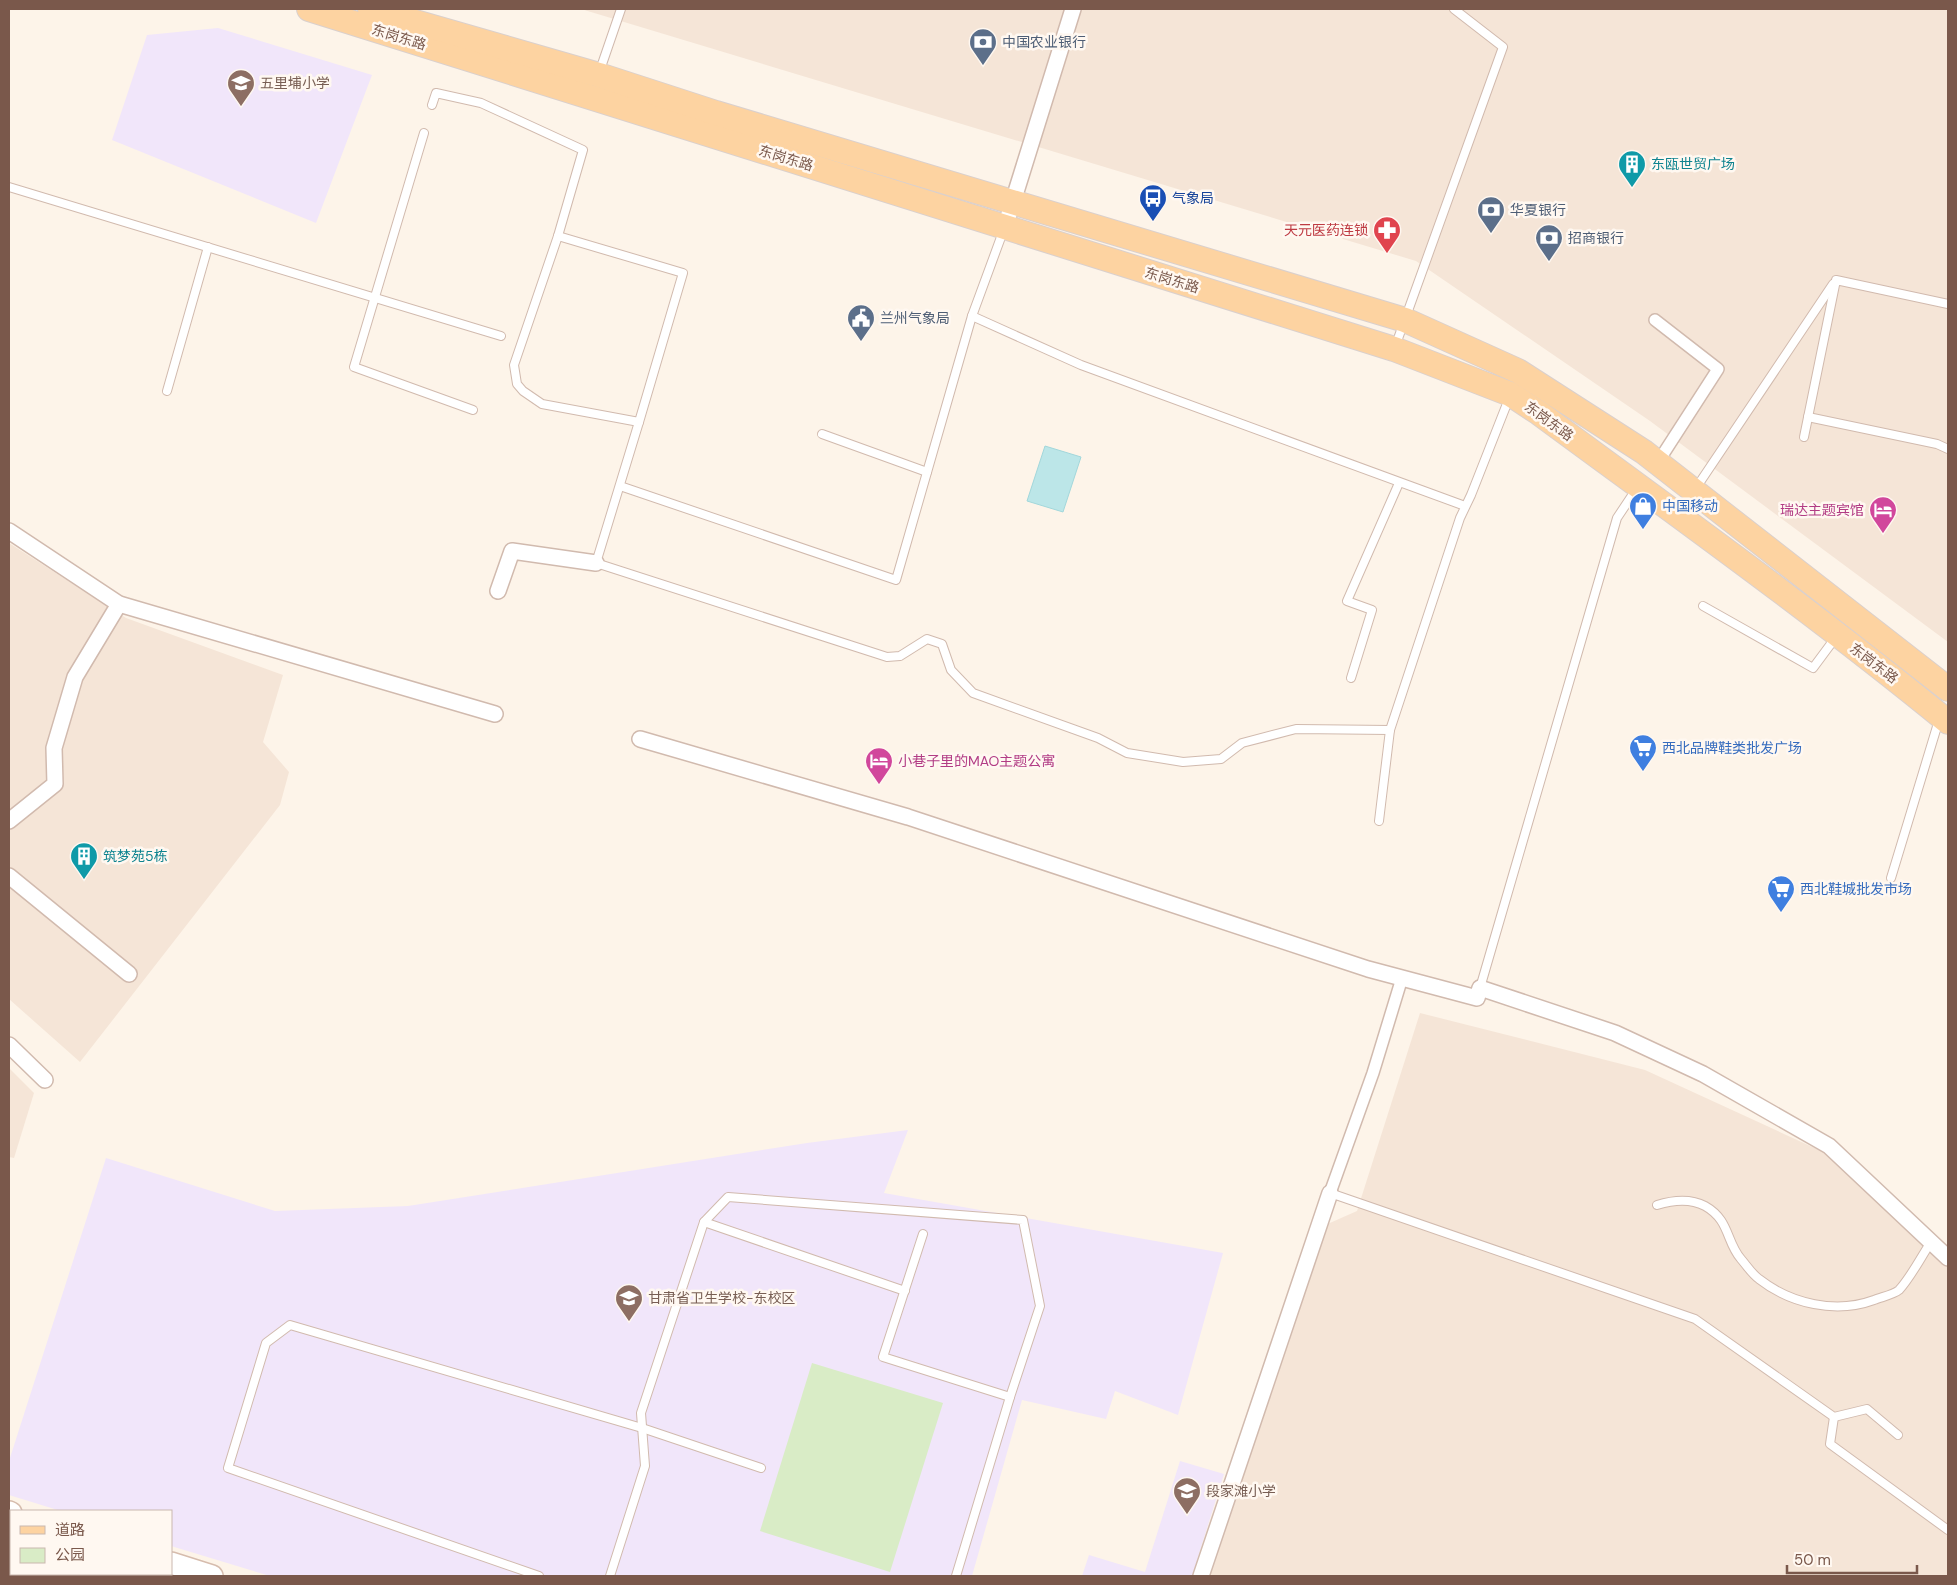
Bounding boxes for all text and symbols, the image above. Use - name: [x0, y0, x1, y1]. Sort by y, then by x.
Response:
- street label: 东岗东路: [370, 20, 428, 54]
- bank icon: 中国农业银行: [968, 27, 998, 66]
- place label: 中国农业银行: [1002, 33, 1086, 51]
- school or university icon: 五里埔小学: [226, 68, 256, 107]
- place label: 五里埔小学: [260, 74, 330, 92]
- street label: 东岗东路: [757, 141, 815, 175]
- building icon: 东瓯世贸广场: [1617, 149, 1647, 188]
- place label: 东瓯世贸广场: [1651, 155, 1735, 173]
- bus stop icon: 气象局: [1138, 183, 1168, 222]
- place label: 气象局: [1172, 189, 1214, 207]
- bank icon: 华夏银行: [1476, 195, 1506, 234]
- place label: 华夏银行: [1510, 201, 1566, 219]
- pharmacy icon: 天元医药连锁: [1372, 215, 1402, 254]
- place label: 天元医药连锁: [1284, 221, 1368, 239]
- bank icon: 招商银行: [1534, 223, 1564, 262]
- place label: 招商银行: [1568, 229, 1624, 247]
- street label: 东岗东路: [1143, 263, 1201, 297]
- public building icon: 兰州气象局: [846, 303, 876, 342]
- place label: 兰州气象局: [880, 309, 950, 327]
- street label: 东岗东路: [1521, 397, 1577, 445]
- shop icon: 中国移动: [1628, 491, 1658, 530]
- hotel icon: 瑞达主题宾馆: [1868, 495, 1898, 534]
- place label: 中国移动: [1662, 497, 1718, 515]
- place label: 瑞达主题宾馆: [1780, 501, 1864, 519]
- street label: 东岗东路: [1846, 639, 1902, 687]
- supermarket icon: 西北品牌鞋类批发广场: [1628, 733, 1658, 772]
- place label: 西北品牌鞋类批发广场: [1662, 739, 1802, 757]
- hotel icon: 小巷子里的MAO主题公寓: [864, 746, 894, 785]
- place label: 小巷子里的MAO主题公寓: [898, 752, 1055, 770]
- building icon: 筑梦苑5栋: [69, 841, 99, 880]
- place label: 筑梦苑5栋: [103, 847, 168, 865]
- supermarket icon: 西北鞋城批发市场: [1766, 874, 1796, 913]
- place label: 西北鞋城批发市场: [1800, 880, 1912, 898]
- school or university icon: 甘肃省卫生学校-东校区: [614, 1283, 644, 1322]
- place label: 甘肃省卫生学校-东校区: [648, 1289, 796, 1307]
- school or university icon: 段家滩小学: [1172, 1476, 1202, 1515]
- place label: 段家滩小学: [1206, 1482, 1276, 1500]
- legend: [10, 1510, 172, 1575]
- text: 道路: [55, 1520, 85, 1540]
- scale bar: [1787, 1542, 1917, 1574]
- text: 公园: [55, 1545, 85, 1565]
- text: 50 m: [1794, 1550, 1831, 1570]

